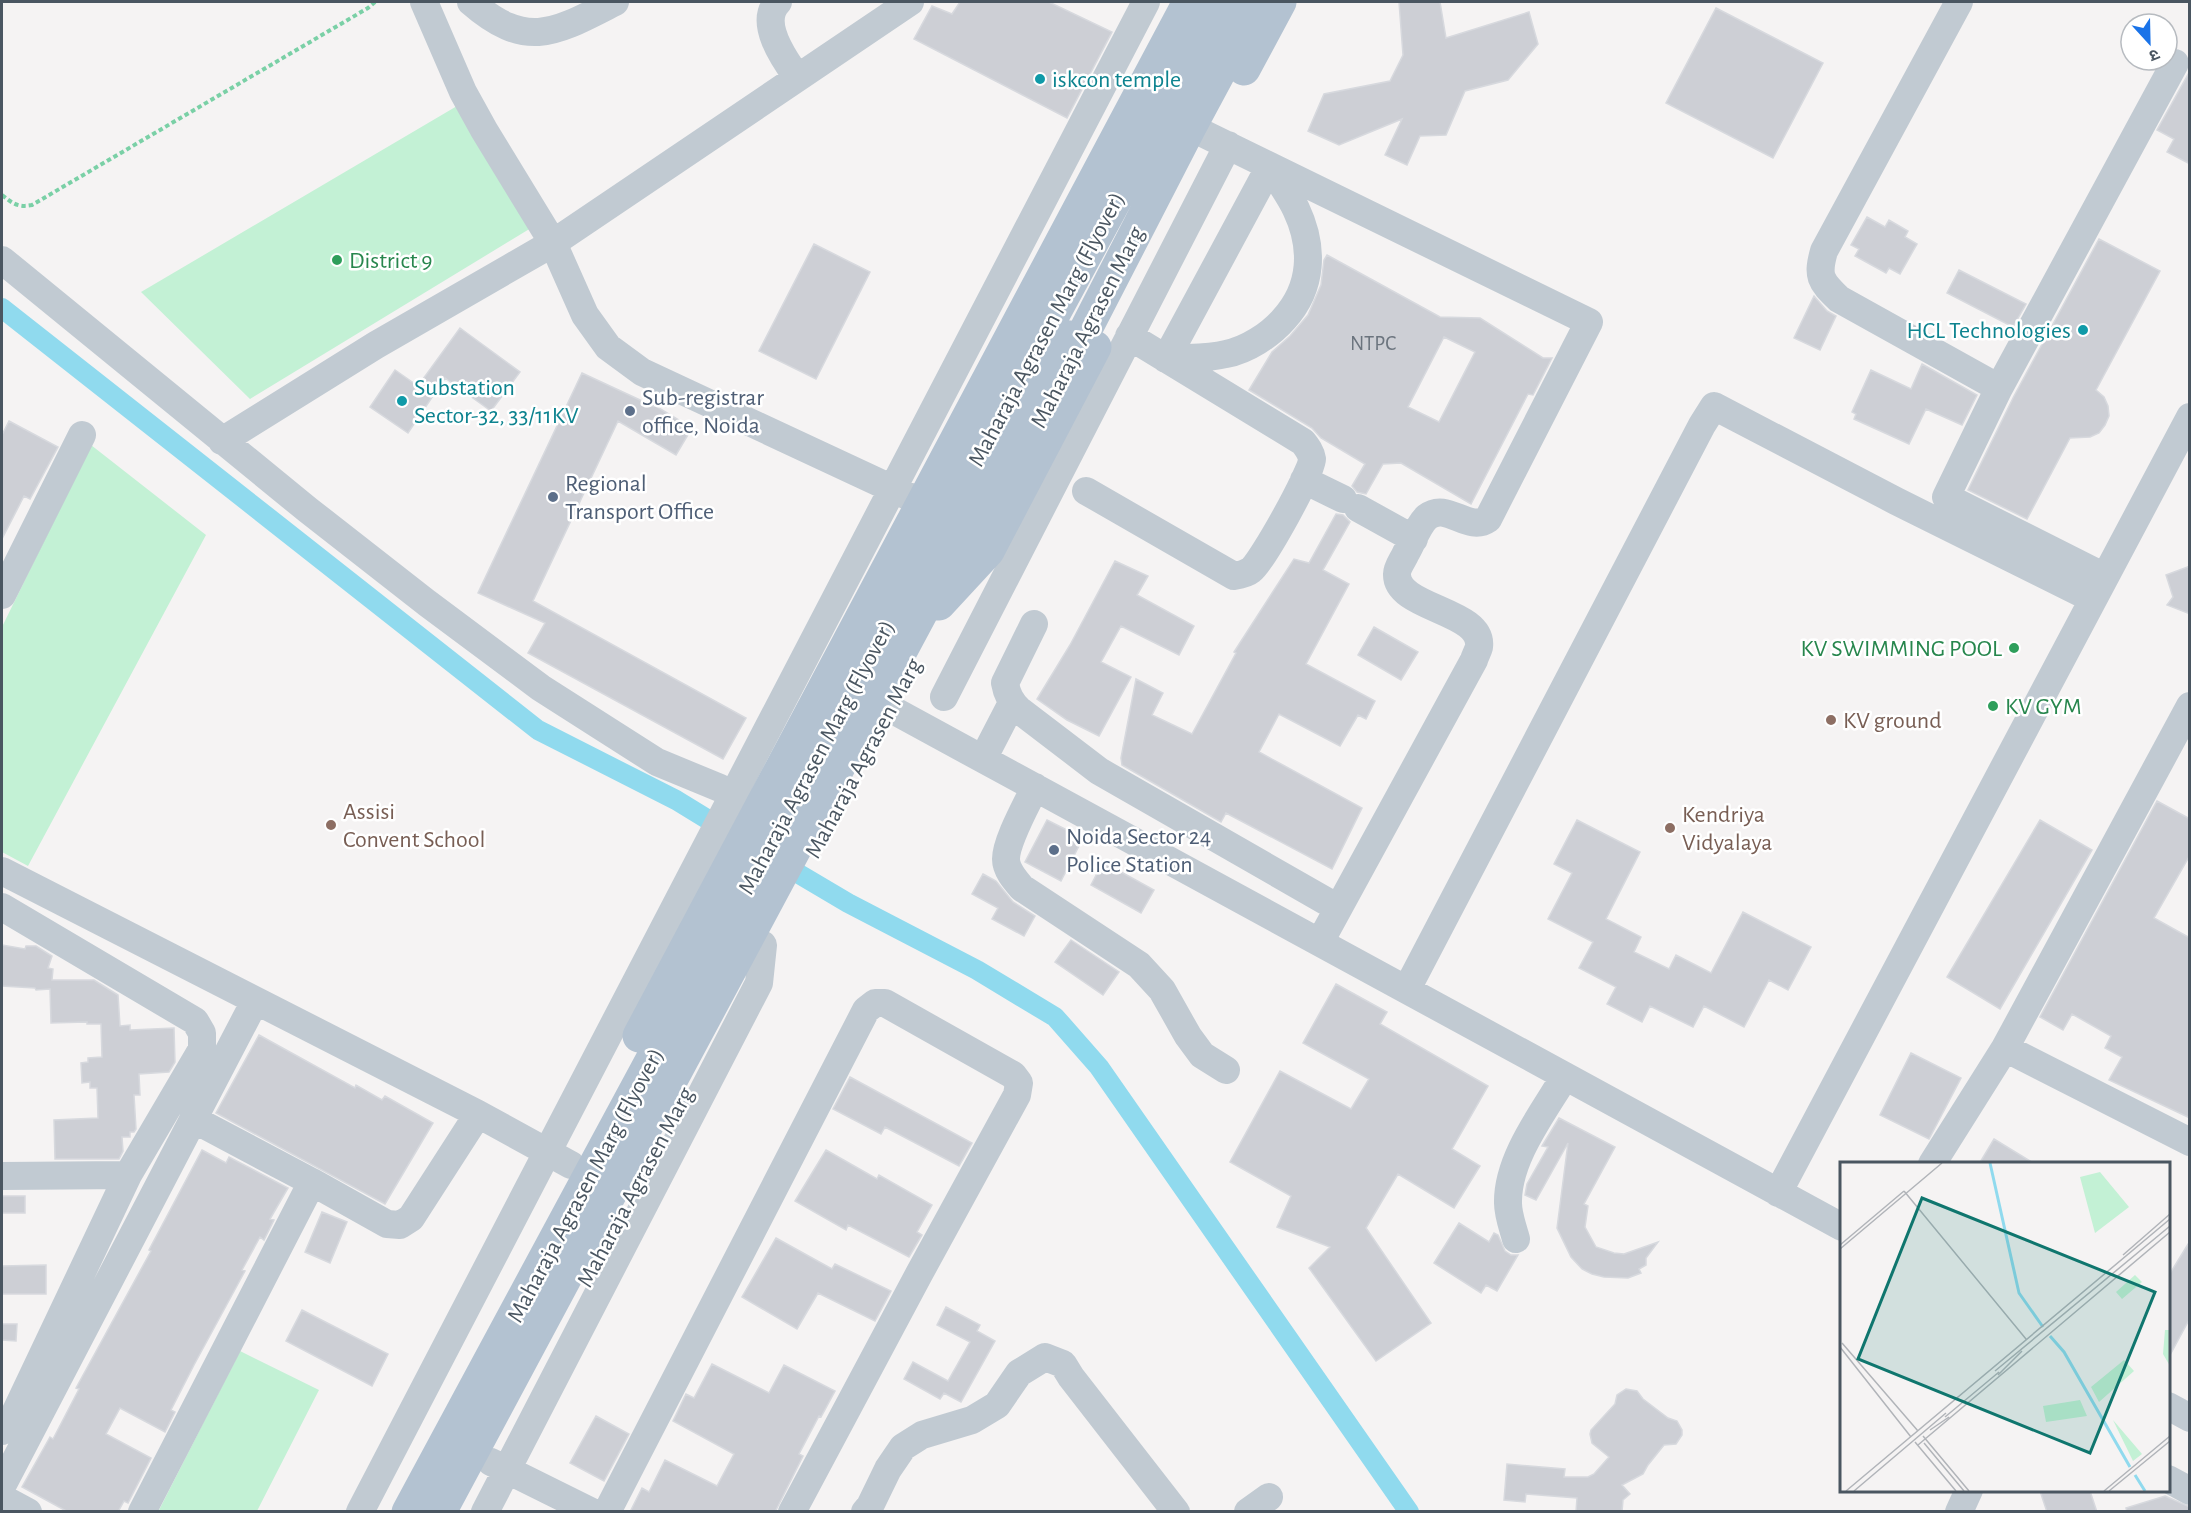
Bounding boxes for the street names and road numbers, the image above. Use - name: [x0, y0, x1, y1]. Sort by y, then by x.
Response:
- street label: Maharaja Agrasen Marg (Flyover): [964, 188, 1130, 471]
- street label: Maharaja Agrasen Marg: [1027, 223, 1149, 432]
- street label: Maharaja Agrasen Marg (Flyover): [731, 615, 901, 899]
- street label: Maharaja Agrasen Marg: [798, 653, 928, 863]
- street label: Maharaja Agrasen Marg (Flyover): [500, 1043, 670, 1327]
- street label: Maharaja Agrasen Marg: [570, 1082, 700, 1292]

